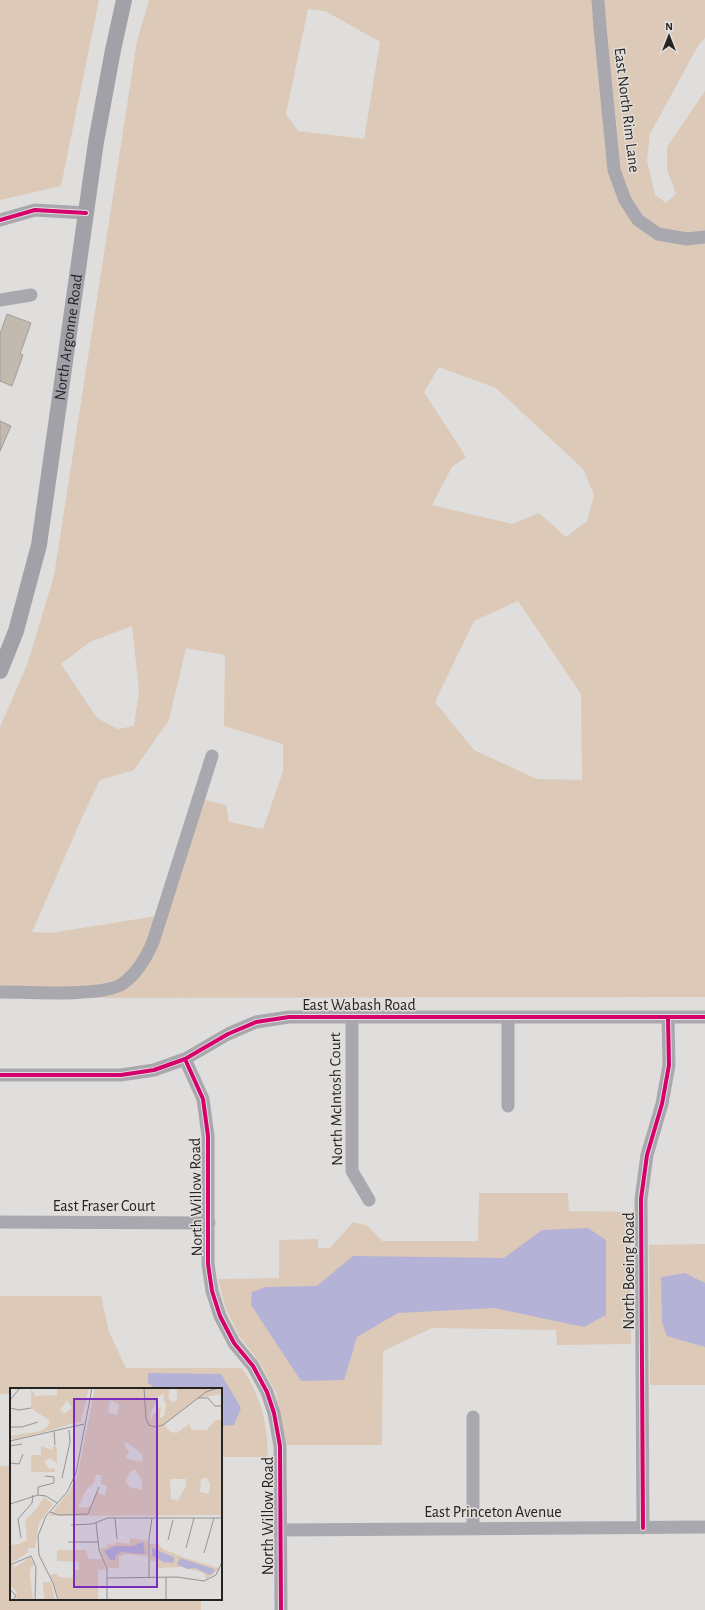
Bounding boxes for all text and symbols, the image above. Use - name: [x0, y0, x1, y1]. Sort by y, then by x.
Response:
- north arrow: [649, 16, 689, 56]
- text: N: [665, 21, 673, 32]
- street label: East North Rim Lane: [611, 47, 643, 173]
- street label: North Argonne Road: [52, 273, 85, 401]
- street label: East Wabash Road: [302, 997, 416, 1013]
- street label: North McIntosh Court: [327, 1032, 345, 1166]
- street label: North Willow Road: [187, 1138, 205, 1256]
- street label: East Fraser Court: [53, 1198, 155, 1214]
- street label: North Boeing Road: [621, 1212, 637, 1330]
- inset map: [10, 1388, 222, 1600]
- street label: North Willow Road: [260, 1457, 276, 1575]
- street label: East Princeton Avenue: [424, 1504, 562, 1520]

